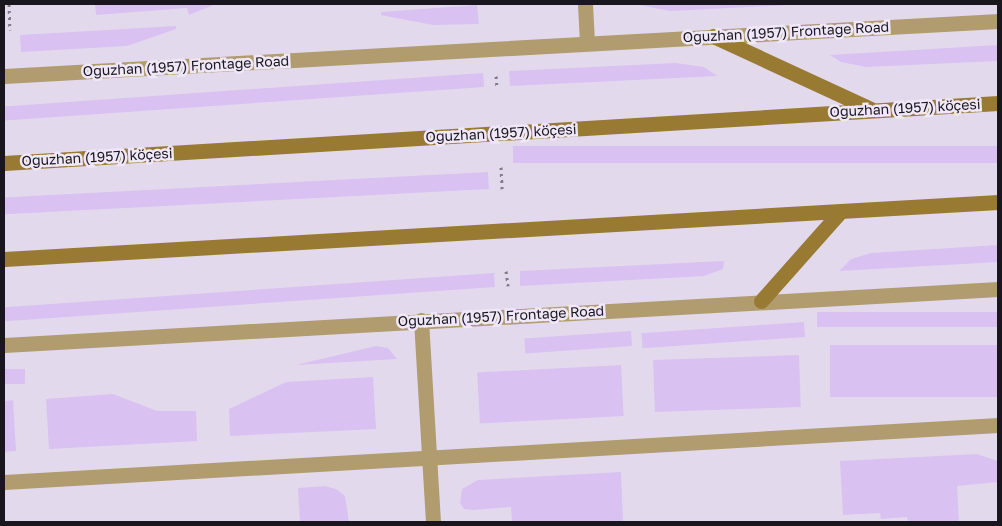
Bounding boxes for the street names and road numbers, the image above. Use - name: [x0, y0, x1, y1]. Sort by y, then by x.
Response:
- street label: Oguzhan (1957) Frontage Road: [682, 18, 890, 46]
- street label: Oguzhan (1957) Frontage Road: [82, 52, 290, 80]
- street label: Oguzhan (1957) köçesi: [829, 96, 981, 120]
- street label: Oguzhan (1957) köçesi: [425, 121, 577, 145]
- street label: Oguzhan (1957) köçesi: [21, 145, 173, 169]
- street label: Oguzhan (1957) Frontage Road: [397, 302, 605, 330]

